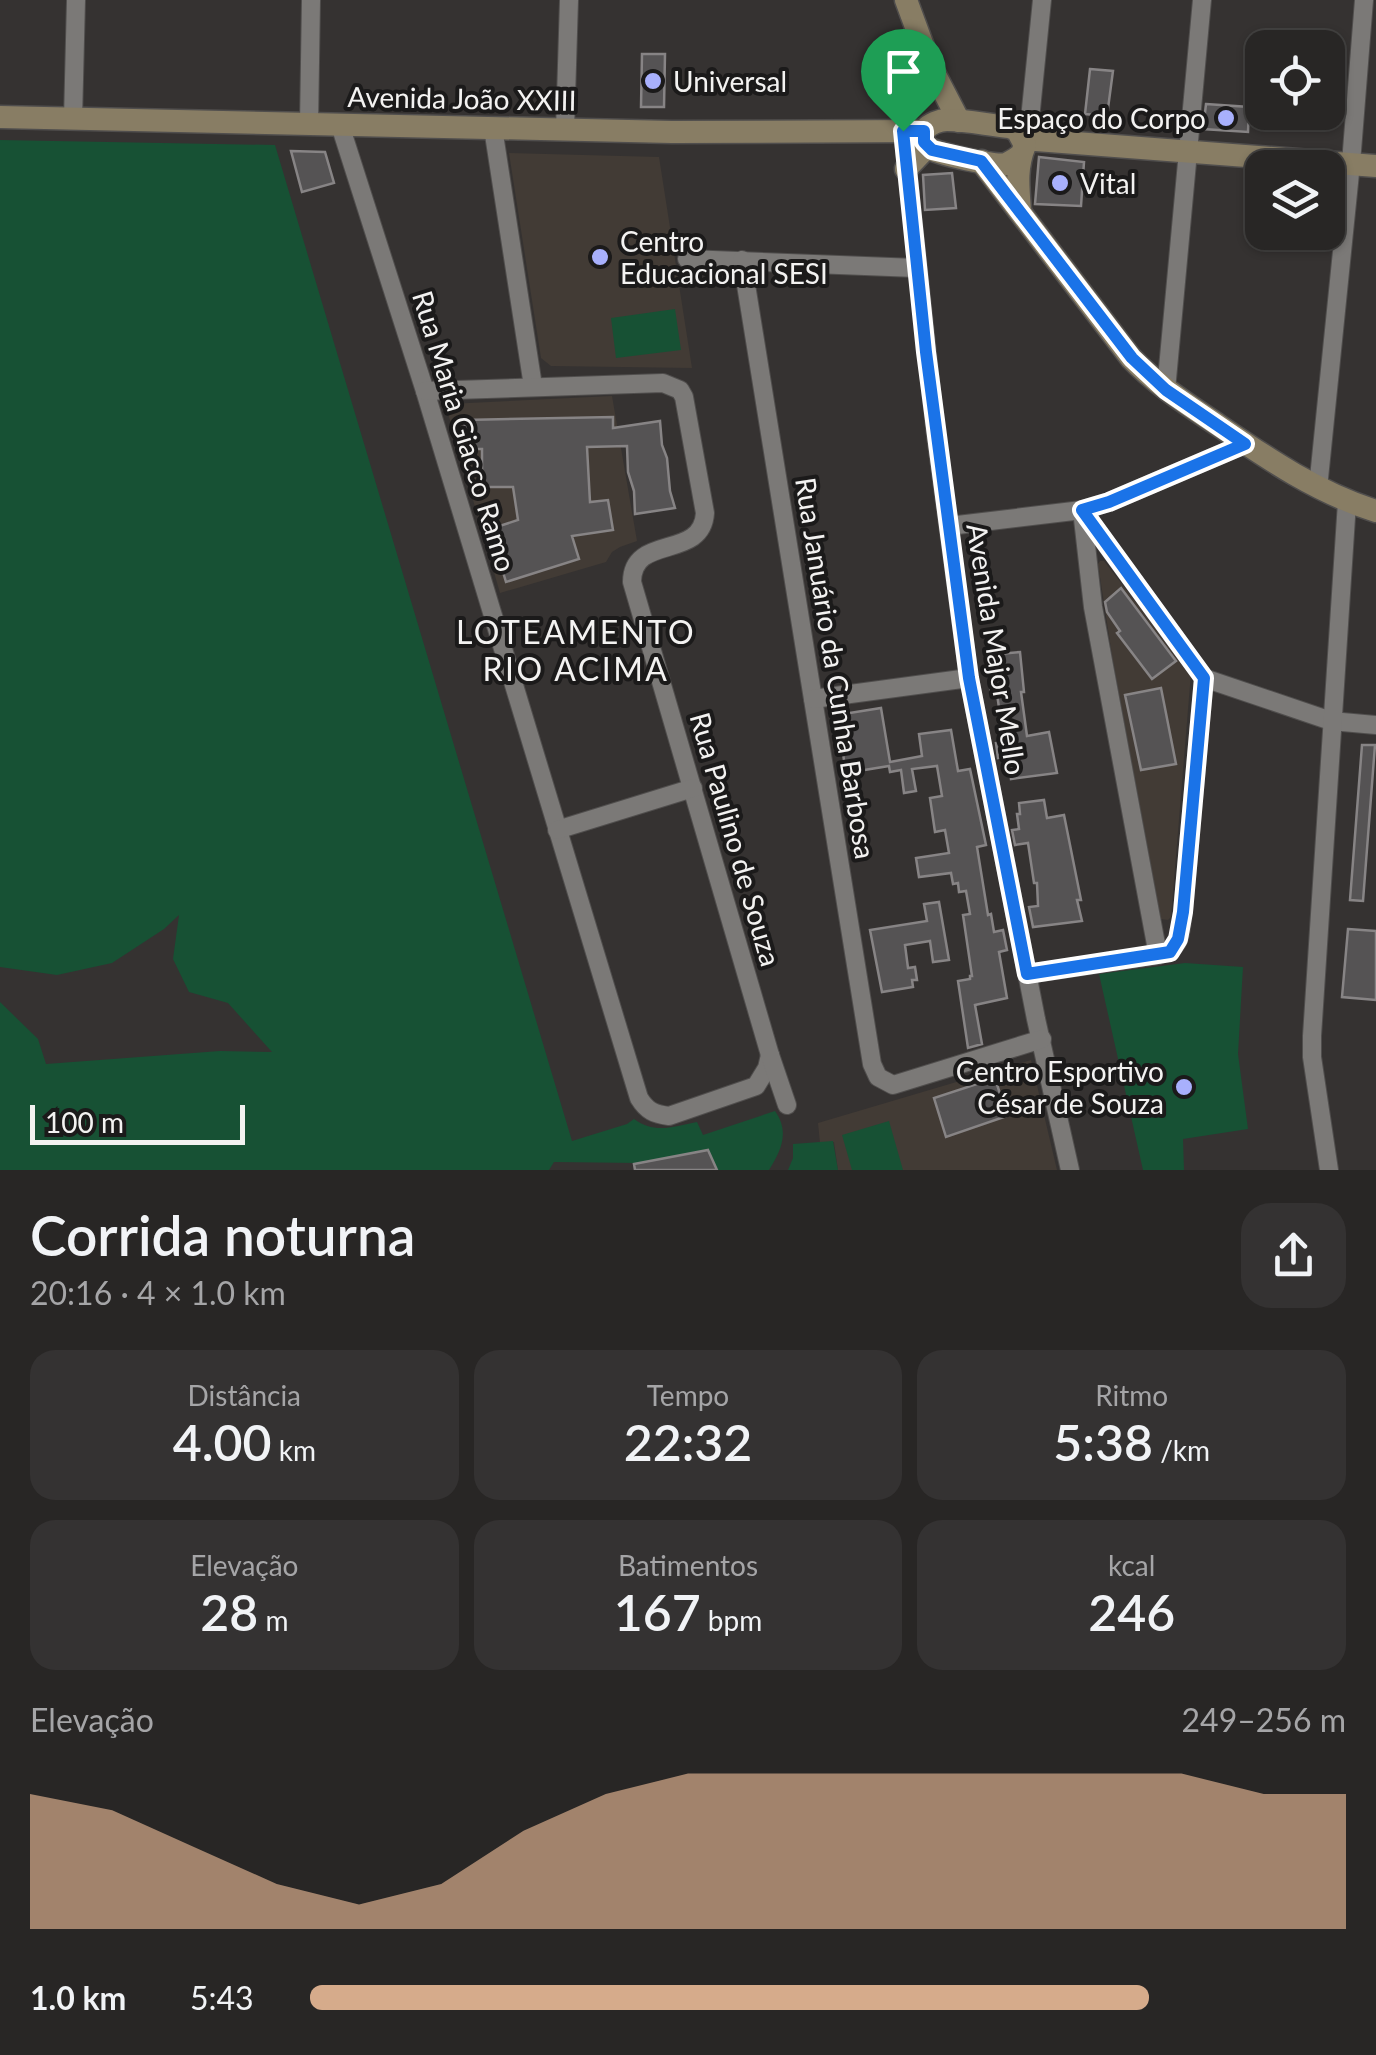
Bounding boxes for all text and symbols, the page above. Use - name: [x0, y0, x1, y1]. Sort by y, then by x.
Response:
- pin: [861, 29, 946, 132]
- map controls: [1245, 30, 1345, 250]
- button: locate: [1245, 30, 1345, 130]
- icon: arrive: [876, 44, 931, 99]
- place label: Universal: [673, 64, 787, 98]
- marker: Universal: [642, 70, 664, 92]
- street label: Avenida João XXIII: [347, 79, 577, 117]
- place label: Espaço do Corpo: [997, 101, 1206, 135]
- marker: Espaço do Corpo: [1215, 107, 1237, 129]
- button: layers: [1245, 150, 1345, 250]
- place label: Vital: [1080, 166, 1136, 200]
- marker: Vital: [1049, 172, 1071, 194]
- place label: Centro Educacional SESI: [620, 224, 828, 290]
- marker: Centro Educacional SESI: [589, 246, 611, 268]
- street label: Rua Maria Giacco Ramo: [406, 287, 524, 575]
- street label: Rua Januário da Cunha Barbosa: [789, 475, 883, 861]
- street label: Avenida Major Mello: [960, 521, 1034, 777]
- district label: LOTEAMENTO RIO ACIMA: [456, 612, 696, 688]
- street label: Rua Paulino de Souza: [684, 708, 788, 970]
- place label: Centro Esportivo César de Souza: [956, 1054, 1164, 1120]
- marker: Centro Esportivo César de Souza: [1173, 1076, 1195, 1098]
- scale bar: [30, 1100, 245, 1144]
- text: 100 m: [45, 1105, 124, 1139]
- text: Corrida noturna: [30, 1202, 415, 1268]
- button: share: [1241, 1203, 1346, 1308]
- text: 20:16 · 4 × 1.0 km: [30, 1273, 286, 1312]
- text: Distância: [188, 1378, 301, 1412]
- text: Tempo: [647, 1378, 729, 1412]
- text: Ritmo: [1095, 1378, 1168, 1412]
- text: 4.00: [173, 1412, 272, 1472]
- text: 22:32: [624, 1412, 752, 1472]
- text: 5:38: [1053, 1412, 1153, 1472]
- text: km: [272, 1433, 316, 1467]
- text: /km: [1153, 1433, 1210, 1467]
- text: Elevação: [190, 1548, 299, 1582]
- text: Batimentos: [618, 1548, 758, 1582]
- text: kcal: [1108, 1548, 1155, 1582]
- text: 28: [200, 1582, 258, 1642]
- text: 167: [614, 1582, 701, 1642]
- text: 246: [1088, 1582, 1175, 1642]
- text: m: [258, 1603, 288, 1637]
- text: bpm: [701, 1603, 762, 1637]
- text: Elevação: [30, 1700, 154, 1739]
- text: 249–256 m: [1182, 1700, 1346, 1739]
- text: 1.0 km: [30, 1978, 126, 2017]
- text: 5:43: [190, 1978, 254, 2017]

